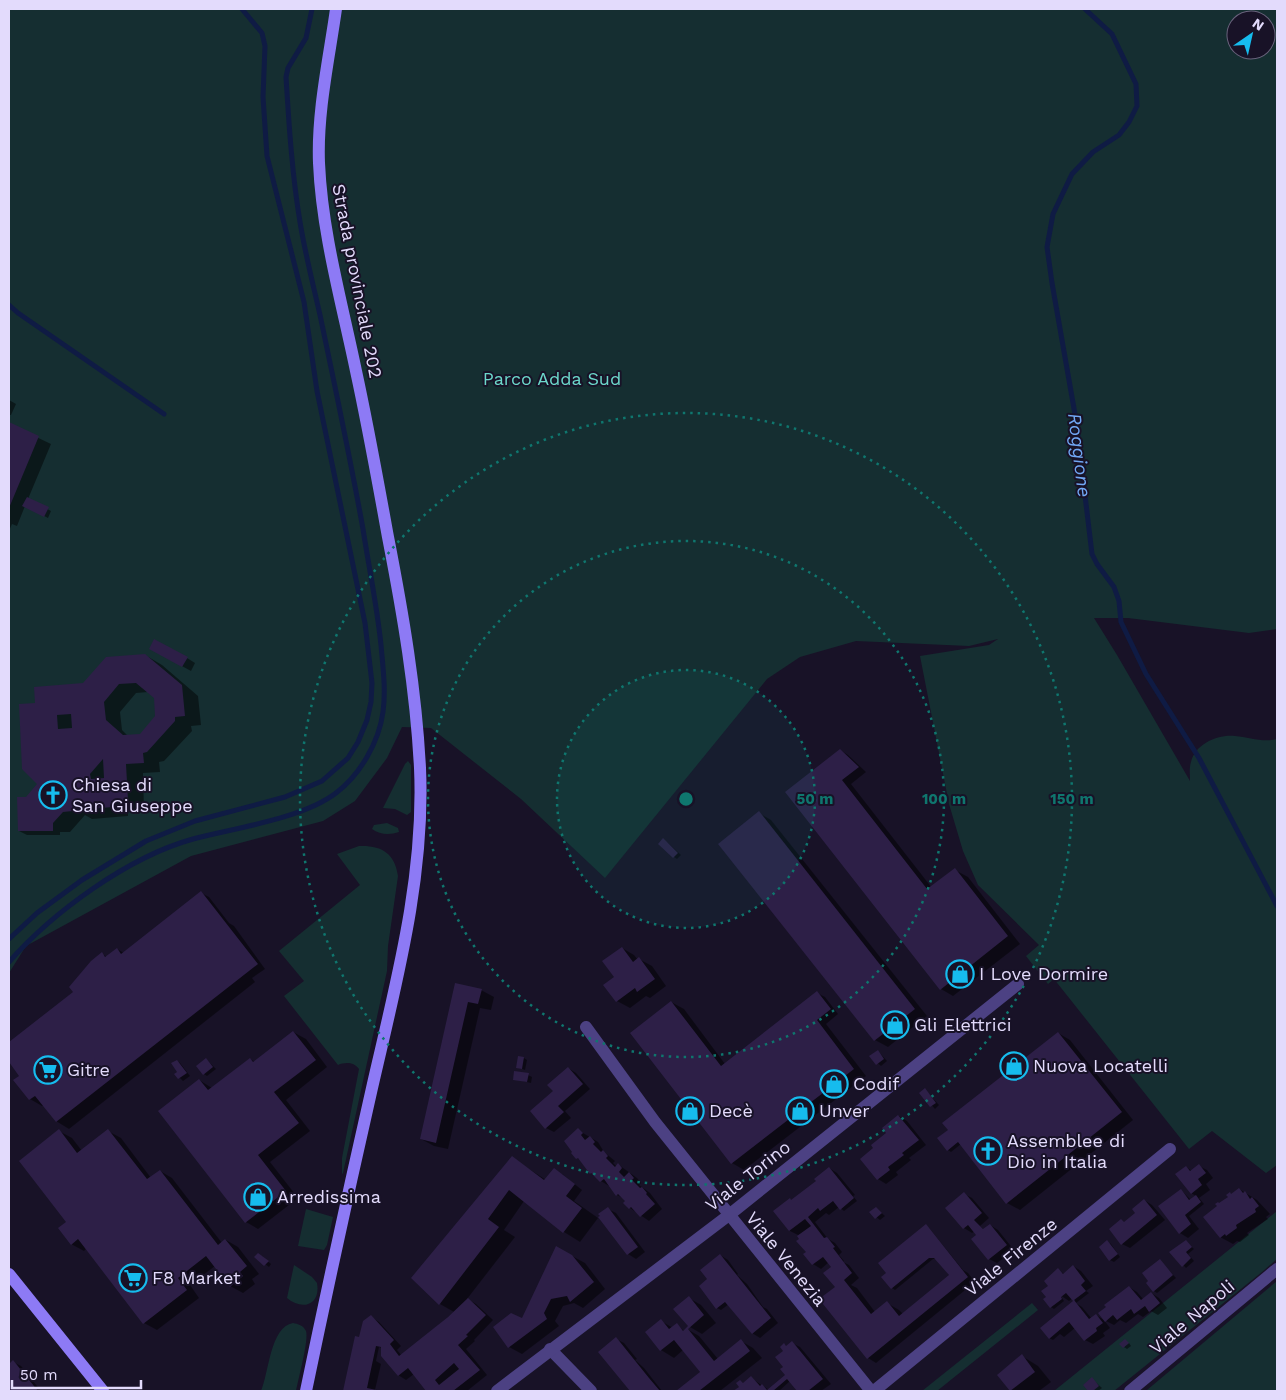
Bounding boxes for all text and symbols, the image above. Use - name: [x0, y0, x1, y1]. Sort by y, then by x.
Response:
- north arrow: [1226, 10, 1276, 60]
- text: N: [1249, 15, 1267, 34]
- street label: Strada provinciale 202: [328, 182, 387, 380]
- park label: Parco Adda Sud: [483, 368, 621, 389]
- water label: Roggione: [1063, 412, 1096, 499]
- place label: Chiesa di San Giuseppe: [72, 774, 193, 816]
- church icon: Chiesa di San Giuseppe: [38, 780, 68, 810]
- centre of rings: [677, 790, 695, 808]
- text: 50 m: [797, 790, 833, 808]
- text: 100 m: [922, 790, 966, 808]
- text: 150 m: [1050, 790, 1094, 808]
- shop icon: I Love Dormire: [945, 959, 975, 989]
- place label: I Love Dormire: [979, 963, 1108, 984]
- shop icon: Gli Elettrici: [880, 1010, 910, 1040]
- place label: Gli Elettrici: [914, 1014, 1012, 1035]
- shop icon: Nuova Locatelli: [999, 1051, 1029, 1081]
- supermarket icon: Gitre: [33, 1055, 63, 1085]
- place label: Nuova Locatelli: [1033, 1055, 1168, 1076]
- place label: Gitre: [67, 1059, 110, 1080]
- shop icon: Codif: [819, 1069, 849, 1099]
- place label: Codif: [853, 1073, 899, 1094]
- shop icon: Decè: [675, 1096, 705, 1126]
- shop icon: Unver: [785, 1096, 815, 1126]
- place label: Decè: [709, 1100, 753, 1121]
- place label: Unver: [819, 1100, 870, 1121]
- place label: Assemblee di Dio in Italia: [1007, 1130, 1125, 1172]
- street label: Viale Torino: [701, 1136, 794, 1215]
- church icon: Assemblee di Dio in Italia: [973, 1136, 1003, 1166]
- shop icon: Arredissima: [243, 1182, 273, 1212]
- place label: Arredissima: [277, 1186, 381, 1207]
- street label: Viale Venezia: [742, 1207, 831, 1310]
- street label: Viale Firenze: [960, 1213, 1061, 1300]
- supermarket icon: F8 Market: [118, 1263, 148, 1293]
- place label: F8 Market: [152, 1267, 241, 1288]
- street label: Viale Napoli: [1145, 1275, 1238, 1358]
- scale bar: [12, 1358, 141, 1390]
- text: 50 m: [20, 1366, 57, 1384]

